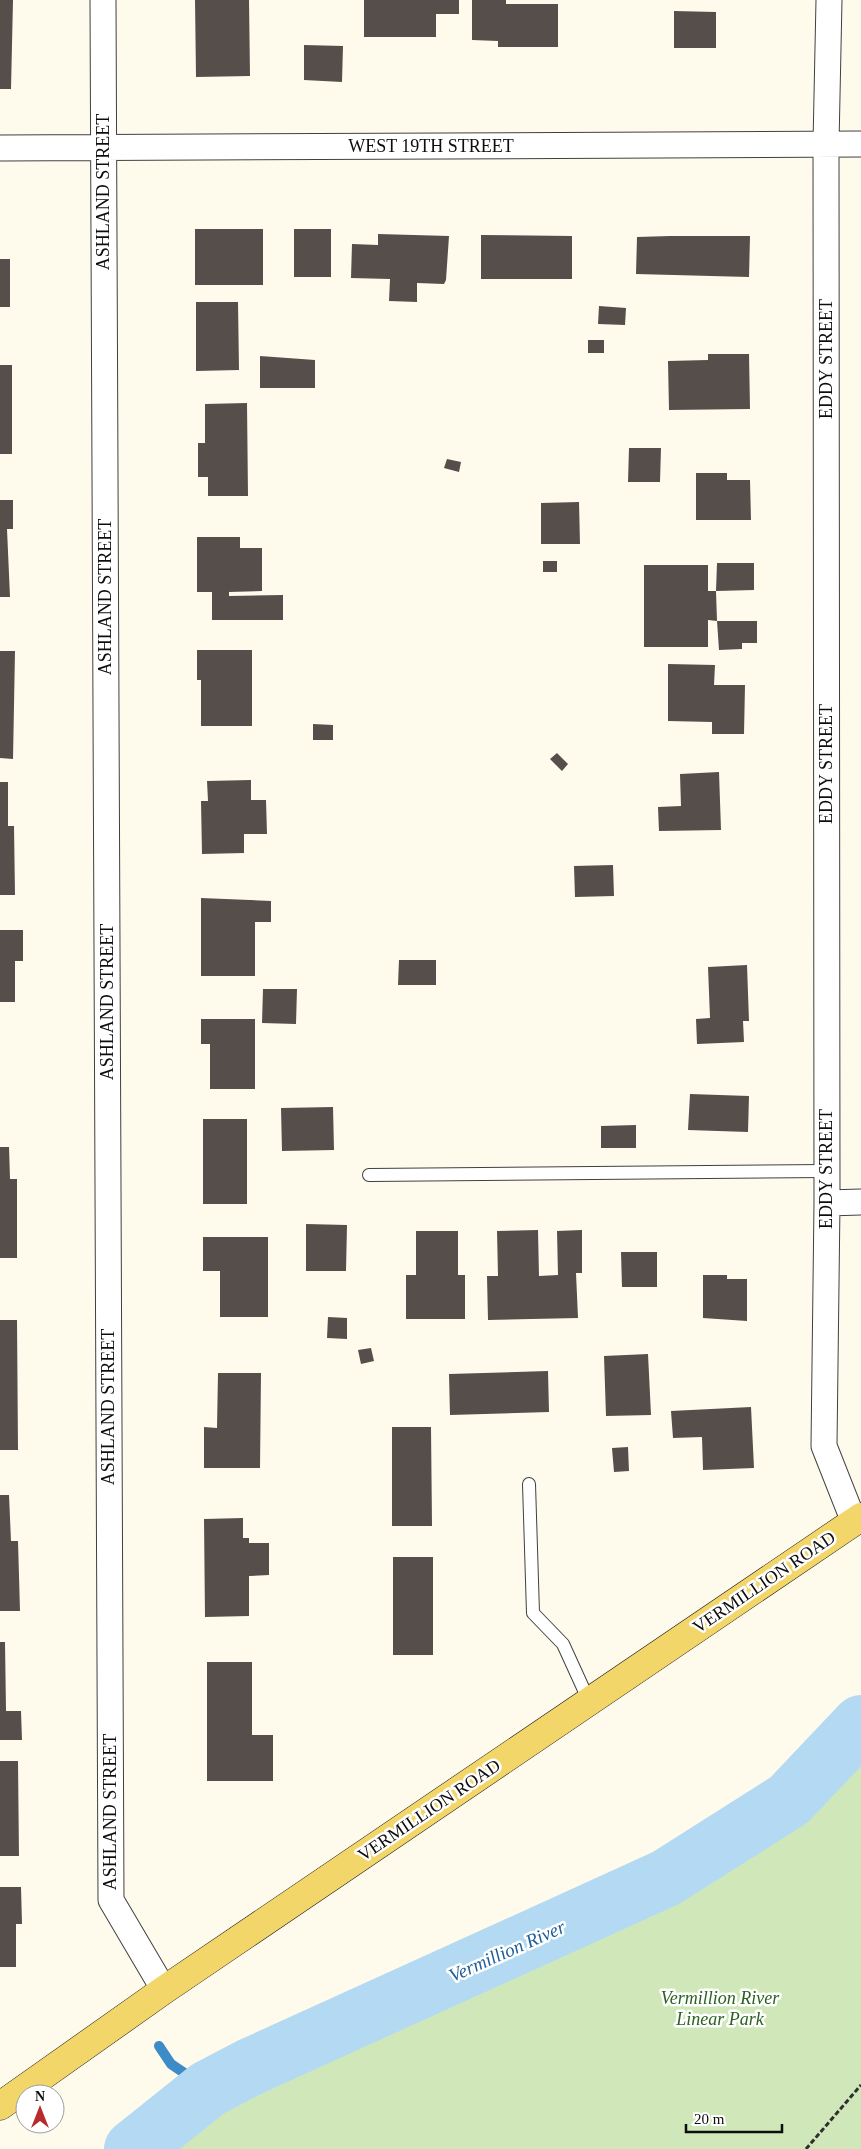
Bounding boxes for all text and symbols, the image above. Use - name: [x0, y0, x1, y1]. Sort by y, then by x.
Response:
- street label: ASHLAND STREET: [93, 114, 113, 270]
- street label: WEST 19TH STREET: [348, 136, 514, 156]
- street label: EDDY STREET: [816, 299, 836, 419]
- street label: ASHLAND STREET: [95, 519, 115, 675]
- street label: EDDY STREET: [816, 704, 836, 824]
- street label: ASHLAND STREET: [97, 924, 117, 1080]
- street label: EDDY STREET: [816, 1109, 836, 1229]
- street label: ASHLAND STREET: [98, 1329, 118, 1485]
- street label: VERMILLION ROAD: [689, 1527, 839, 1637]
- street label: ASHLAND STREET: [100, 1734, 120, 1890]
- street label: VERMILLION ROAD: [354, 1755, 504, 1865]
- water label: Vermillion River: [446, 1916, 569, 1986]
- park label: Vermillion River Linear Park: [661, 1988, 780, 2029]
- north arrow: [15, 2084, 65, 2134]
- text: N: [35, 2089, 45, 2104]
- scale bar: [686, 2102, 782, 2134]
- text: 20 m: [694, 2111, 725, 2127]

